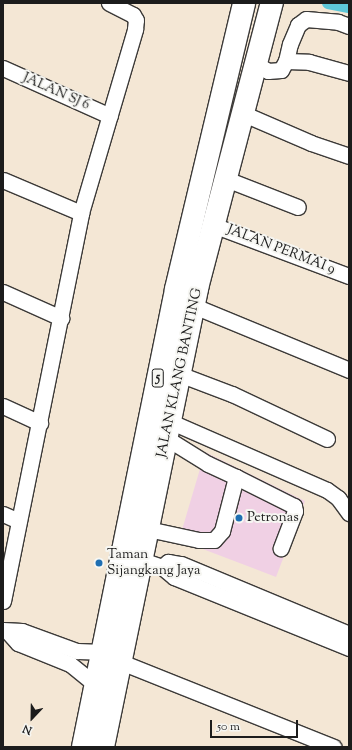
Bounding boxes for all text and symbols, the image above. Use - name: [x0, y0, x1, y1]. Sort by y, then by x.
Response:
- street label: JALAN SJ 6: [20, 70, 92, 114]
- street label: JALAN PERMAI 9: [225, 222, 337, 278]
- street label: JALAN KLANG BANTING: [154, 287, 206, 459]
- road number: 5: [151, 367, 165, 389]
- place label: Petronas: [247, 510, 299, 526]
- marker: Petronas: [234, 513, 244, 523]
- place label: Taman Sijangkang Jaya: [107, 547, 200, 580]
- marker: Taman Sijangkang Jaya: [94, 558, 104, 568]
- north arrow: [12, 698, 52, 738]
- scale bar: [212, 712, 300, 738]
- text: 50 m: [217, 718, 240, 736]
- text: N: [20, 720, 35, 738]

